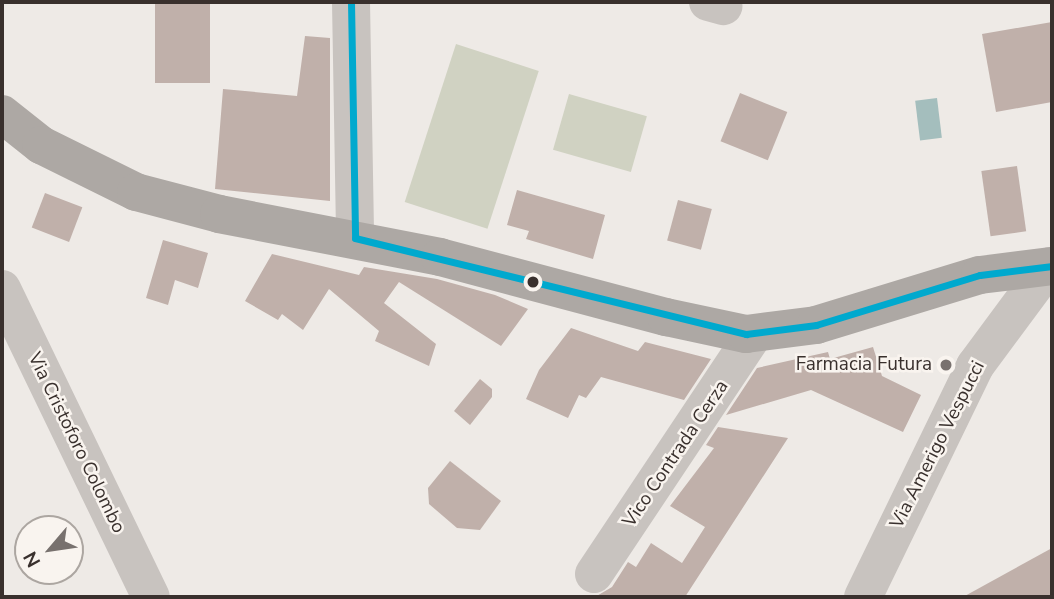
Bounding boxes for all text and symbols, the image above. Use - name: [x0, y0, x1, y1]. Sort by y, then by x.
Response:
- unlabelled marker: [526, 275, 540, 289]
- street label: Via Cristoforo Colombo: [22, 349, 130, 537]
- place label: Farmacia Futura: [796, 354, 932, 376]
- street label: Via Amerigo Vespucci: [886, 357, 990, 533]
- marker: Farmacia Futura: [938, 357, 954, 373]
- street label: Vico Contrada Cerza: [618, 376, 734, 532]
- north arrow: [14, 515, 84, 585]
- text: N: [18, 547, 47, 572]

